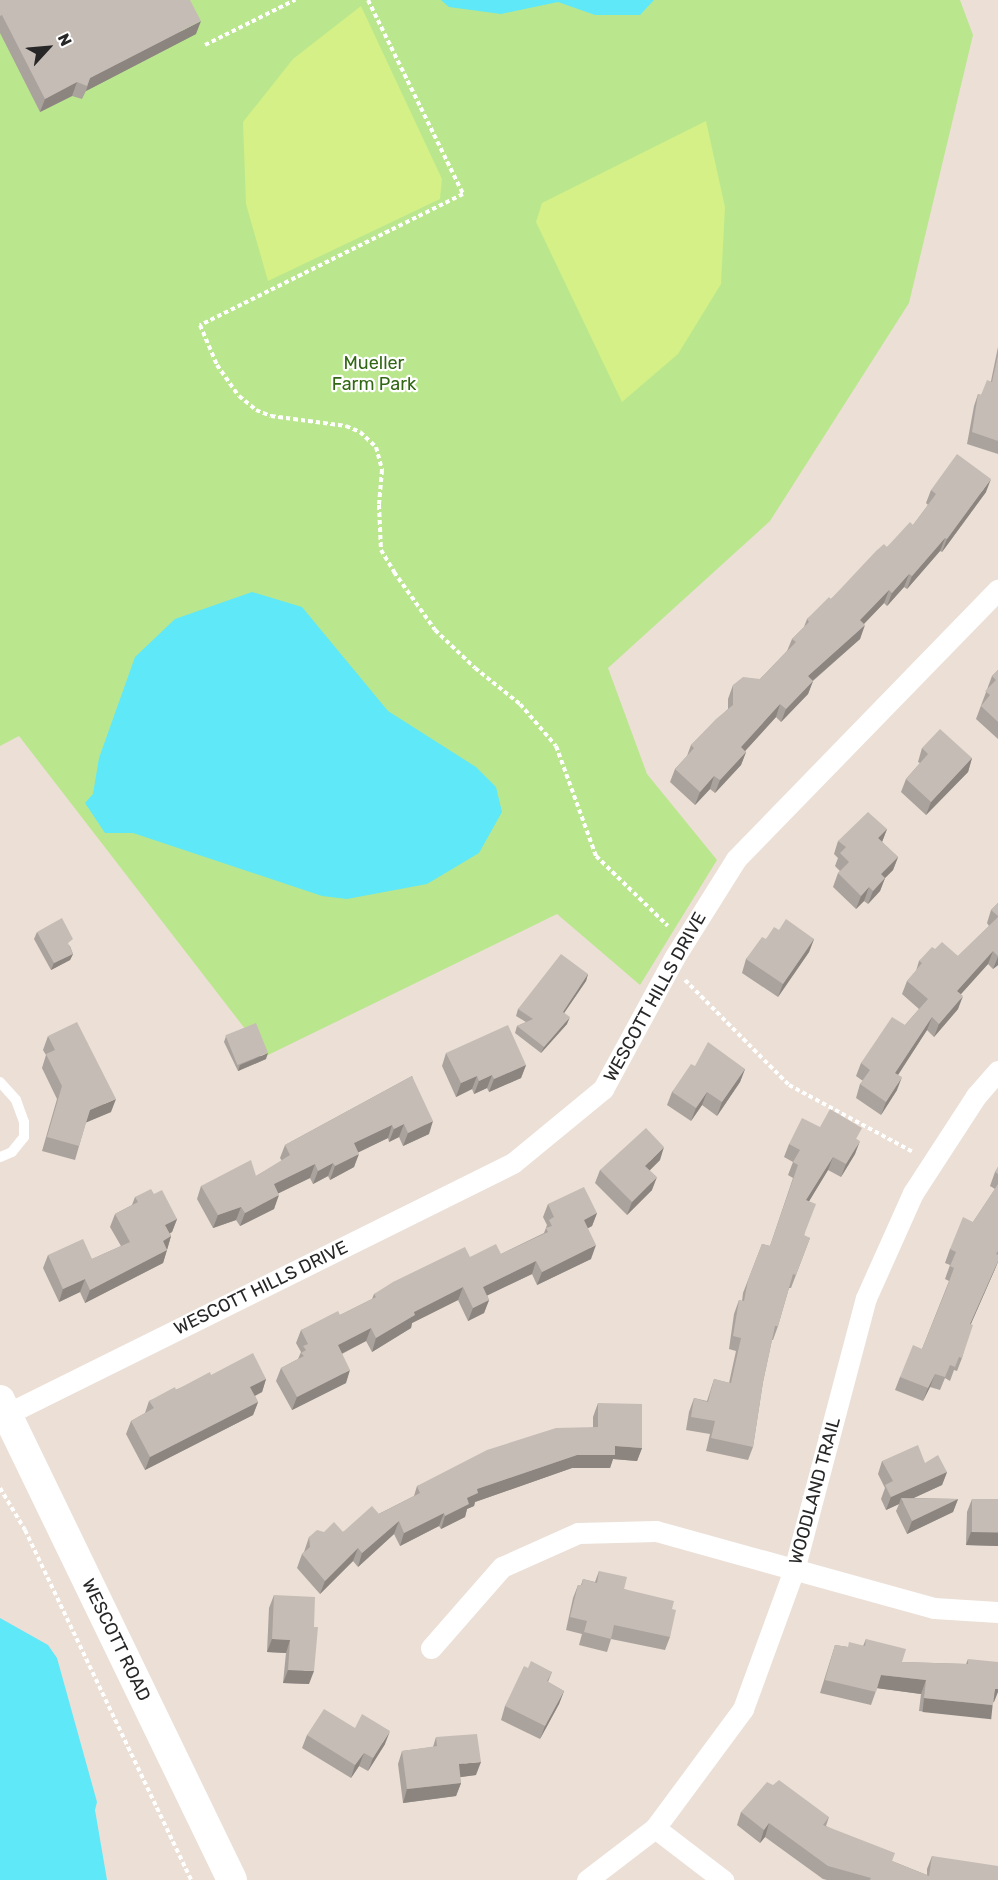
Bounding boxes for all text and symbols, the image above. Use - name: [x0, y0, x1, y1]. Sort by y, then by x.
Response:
- north arrow: [18, 18, 78, 78]
- text: N: [54, 31, 76, 49]
- park label: Mueller Farm Park: [332, 353, 416, 395]
- street label: WESCOTT HILLS DRIVE: [599, 908, 711, 1086]
- street label: WESCOTT HILLS DRIVE: [170, 1236, 352, 1340]
- street label: WOODLAND TRAIL: [785, 1415, 845, 1567]
- street label: WESCOTT ROAD: [77, 1575, 155, 1705]

